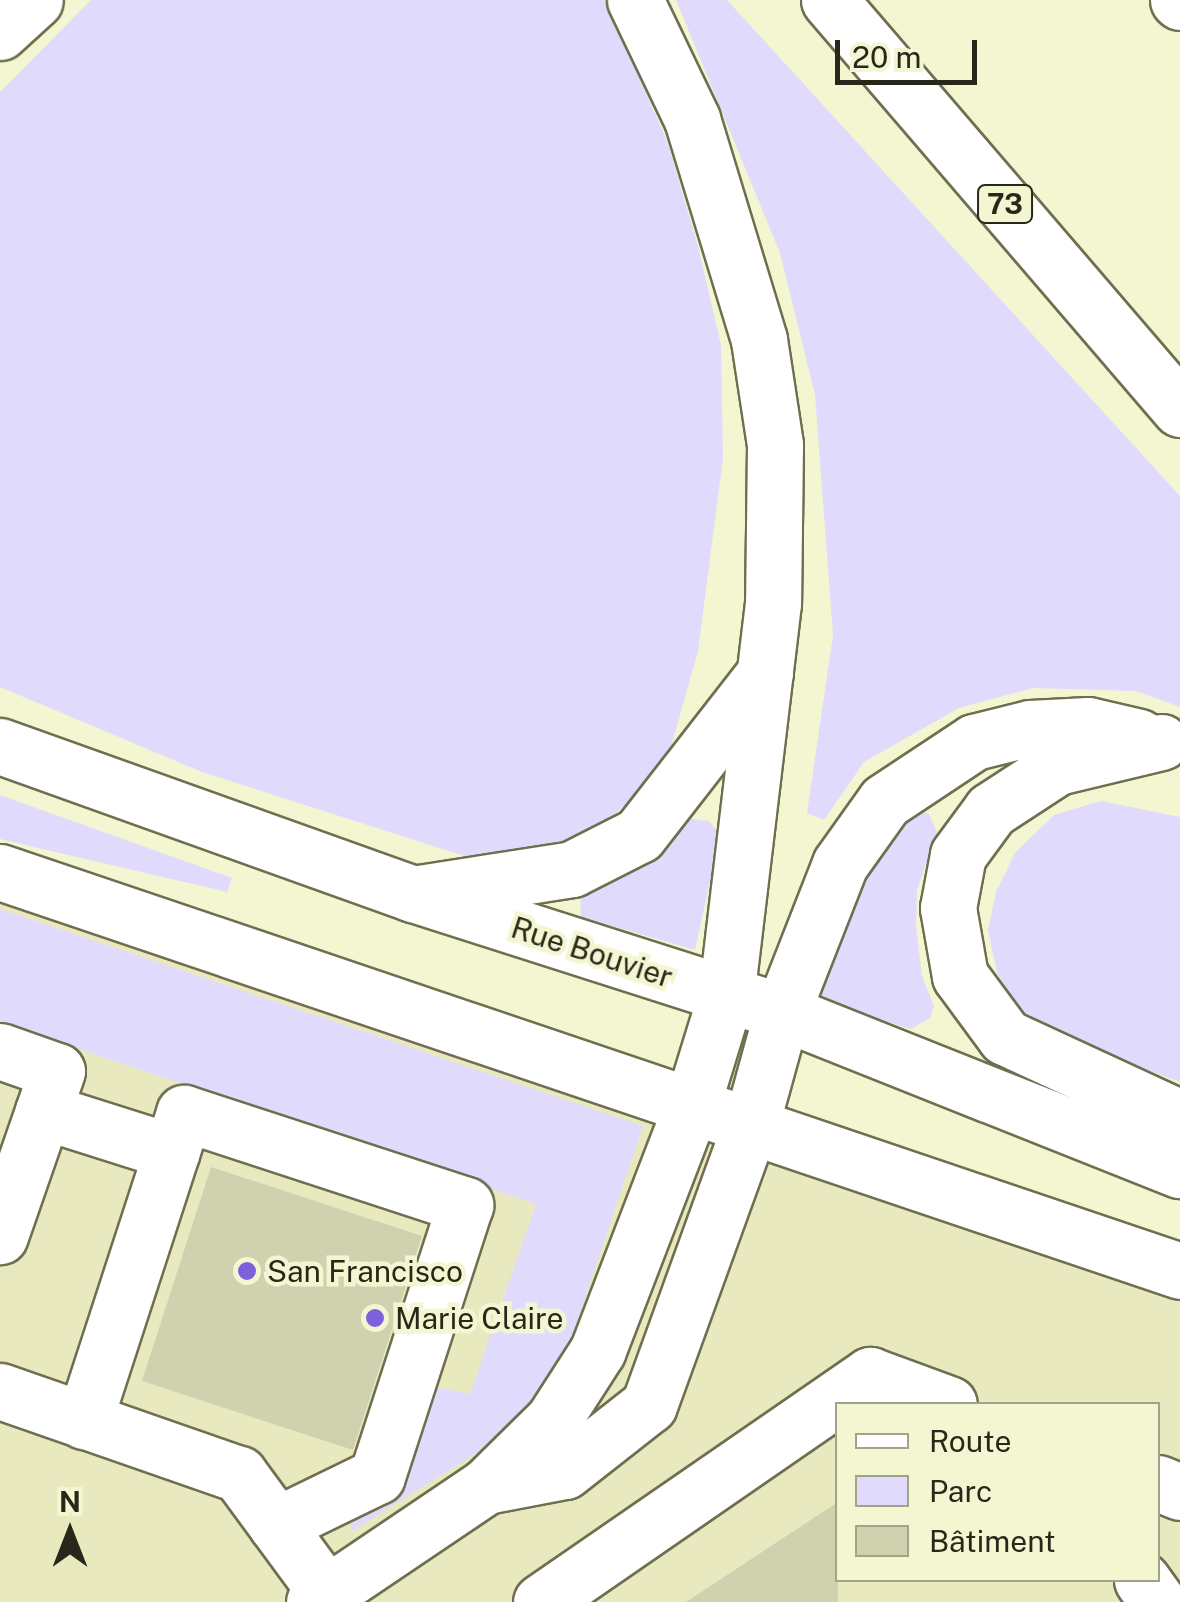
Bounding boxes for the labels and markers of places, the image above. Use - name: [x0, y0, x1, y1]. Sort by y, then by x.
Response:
- place label: San Francisco: [267, 1253, 463, 1289]
- marker: San Francisco: [236, 1260, 258, 1282]
- place label: Marie Claire: [395, 1300, 564, 1336]
- marker: Marie Claire: [364, 1307, 386, 1329]

